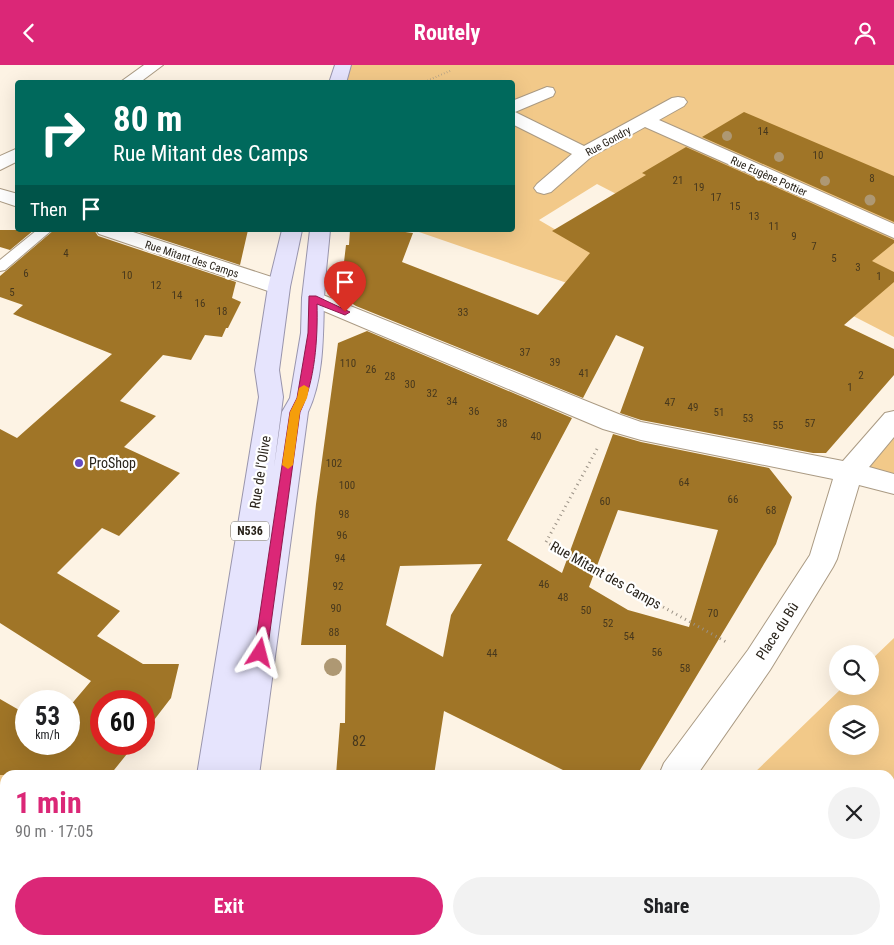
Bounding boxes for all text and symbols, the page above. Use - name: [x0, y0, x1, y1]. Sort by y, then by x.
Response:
- icon: back: [15, 19, 43, 47]
- icon: person: [851, 19, 879, 47]
- text: Routely: [414, 20, 480, 45]
- text: 80 m: [113, 99, 182, 140]
- icon: right: [30, 100, 95, 165]
- street label: Rue Gondry: [583, 124, 633, 159]
- house number: 14: [758, 125, 769, 138]
- text: Rue Mitant des Camps: [113, 141, 308, 166]
- house number: 10: [813, 149, 823, 162]
- street label: Rue Eugène Pottier: [729, 154, 810, 199]
- house number: 8: [869, 172, 875, 185]
- house number: 21: [673, 174, 683, 187]
- house number: 19: [694, 181, 704, 194]
- house number: 17: [711, 191, 721, 204]
- icon: arrive: [77, 195, 105, 223]
- text: Then: [30, 198, 67, 221]
- house number: 15: [730, 200, 740, 213]
- house number: 13: [749, 210, 759, 223]
- house number: 11: [769, 220, 779, 233]
- house number: 9: [791, 230, 797, 243]
- street label: Rue Mitant des Camps: [143, 238, 240, 281]
- house number: 7: [811, 240, 817, 253]
- house number: 4: [63, 247, 69, 260]
- house number: 5: [831, 252, 837, 265]
- pin: [324, 261, 366, 312]
- house number: 3: [855, 261, 861, 274]
- house number: 6: [23, 267, 29, 280]
- icon: arrive: [331, 268, 359, 296]
- house number: 10: [122, 269, 132, 282]
- house number: 1: [876, 270, 882, 283]
- house number: 12: [151, 279, 161, 292]
- house number: 5: [9, 286, 15, 299]
- house number: 14: [172, 289, 183, 302]
- house number: 16: [195, 297, 205, 310]
- house number: 18: [217, 305, 227, 318]
- house number: 33: [458, 306, 468, 319]
- house number: 37: [520, 346, 530, 359]
- house number: 39: [550, 356, 560, 369]
- house number: 110: [340, 357, 356, 370]
- house number: 26: [366, 363, 376, 376]
- house number: 41: [579, 367, 589, 380]
- house number: 2: [858, 369, 864, 382]
- house number: 28: [385, 370, 395, 383]
- house number: 30: [405, 378, 415, 391]
- house number: 1: [847, 381, 853, 394]
- house number: 32: [427, 387, 437, 400]
- house number: 34: [447, 395, 458, 408]
- house number: 47: [665, 396, 675, 409]
- house number: 49: [688, 401, 698, 414]
- house number: 36: [469, 405, 479, 418]
- house number: 51: [714, 406, 724, 419]
- house number: 53: [743, 412, 753, 425]
- house number: 38: [497, 417, 507, 430]
- house number: 57: [805, 417, 815, 430]
- house number: 55: [773, 419, 783, 432]
- house number: 40: [531, 430, 541, 443]
- street label: Rue de l'Olive: [246, 434, 274, 510]
- place label: ProShop: [89, 455, 136, 471]
- marker: ProShop: [73, 457, 85, 469]
- house number: 102: [326, 457, 342, 470]
- house number: 64: [679, 476, 690, 489]
- house number: 100: [339, 479, 355, 492]
- house number: 66: [728, 493, 738, 506]
- house number: 60: [600, 495, 610, 508]
- house number: 68: [766, 504, 776, 517]
- house number: 98: [339, 508, 349, 521]
- road number: N536: [231, 521, 269, 541]
- house number: 96: [337, 529, 347, 542]
- street label: Rue Mitant des Camps: [548, 538, 664, 612]
- house number: 94: [335, 552, 346, 565]
- house number: 46: [539, 578, 549, 591]
- house number: 92: [333, 580, 343, 593]
- house number: 48: [558, 591, 568, 604]
- street label: Place du Bû: [753, 599, 801, 663]
- house number: 90: [331, 602, 341, 615]
- house number: 50: [581, 604, 591, 617]
- house number: 70: [708, 607, 718, 620]
- house number: 52: [603, 617, 613, 630]
- position arrow: [233, 626, 285, 678]
- house number: 88: [329, 626, 339, 639]
- house number: 54: [624, 630, 635, 643]
- map controls: [829, 645, 879, 755]
- button: search: [829, 645, 879, 695]
- house number: 56: [652, 646, 662, 659]
- house number: 44: [487, 647, 498, 660]
- house number: 58: [680, 662, 690, 675]
- speed limit sign: 60: [90, 690, 155, 755]
- text: 53: [35, 702, 60, 731]
- button: layers: [829, 705, 879, 755]
- text: km/h: [35, 728, 60, 742]
- house number: 82: [352, 733, 366, 749]
- text: 1 min: [15, 785, 82, 820]
- button: close: [828, 787, 880, 839]
- text: 90 m · 17:05: [15, 822, 93, 841]
- button: Exit: [15, 877, 443, 935]
- button: Share: [453, 877, 880, 935]

